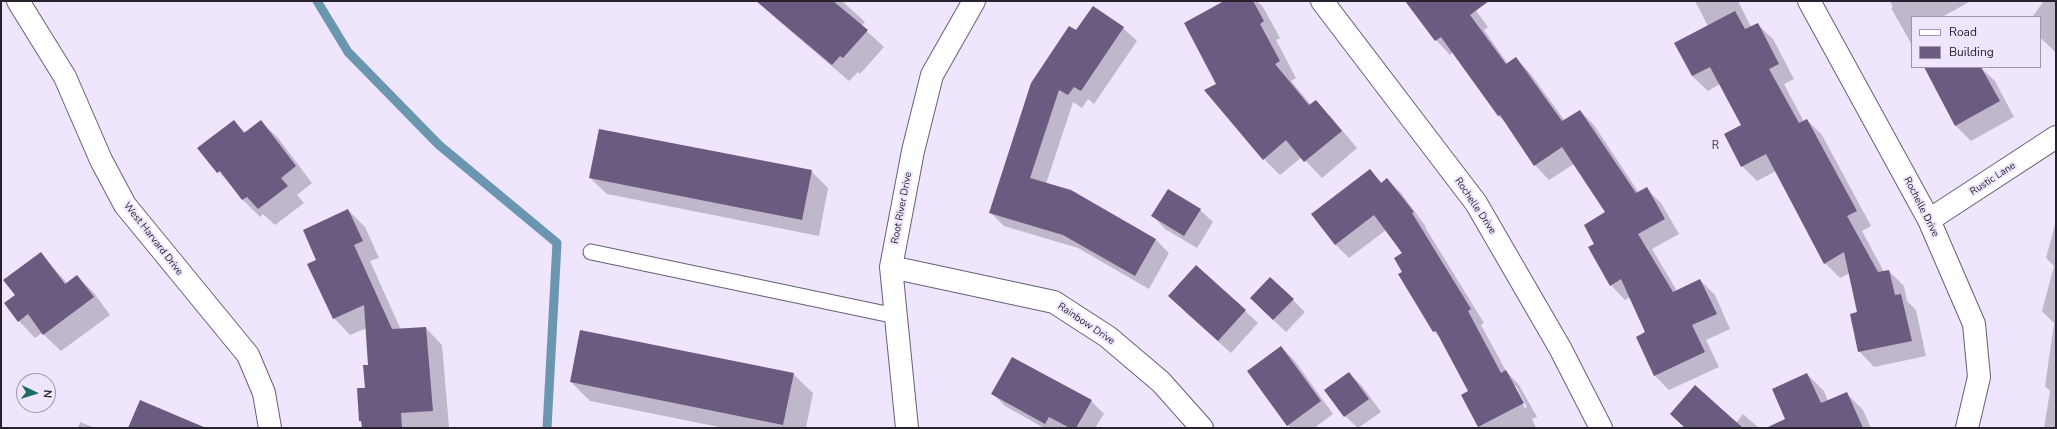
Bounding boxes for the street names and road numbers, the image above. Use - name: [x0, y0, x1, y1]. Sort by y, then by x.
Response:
- street label: Rustic Lane: [1968, 160, 2018, 198]
- street label: Root River Drive: [889, 171, 915, 245]
- street label: Rochelle Drive: [1901, 175, 1941, 239]
- street label: Rochelle Drive: [1452, 176, 1498, 236]
- street label: West Harvard Drive: [121, 200, 185, 278]
- street label: Rainbow Drive: [1055, 301, 1117, 347]

